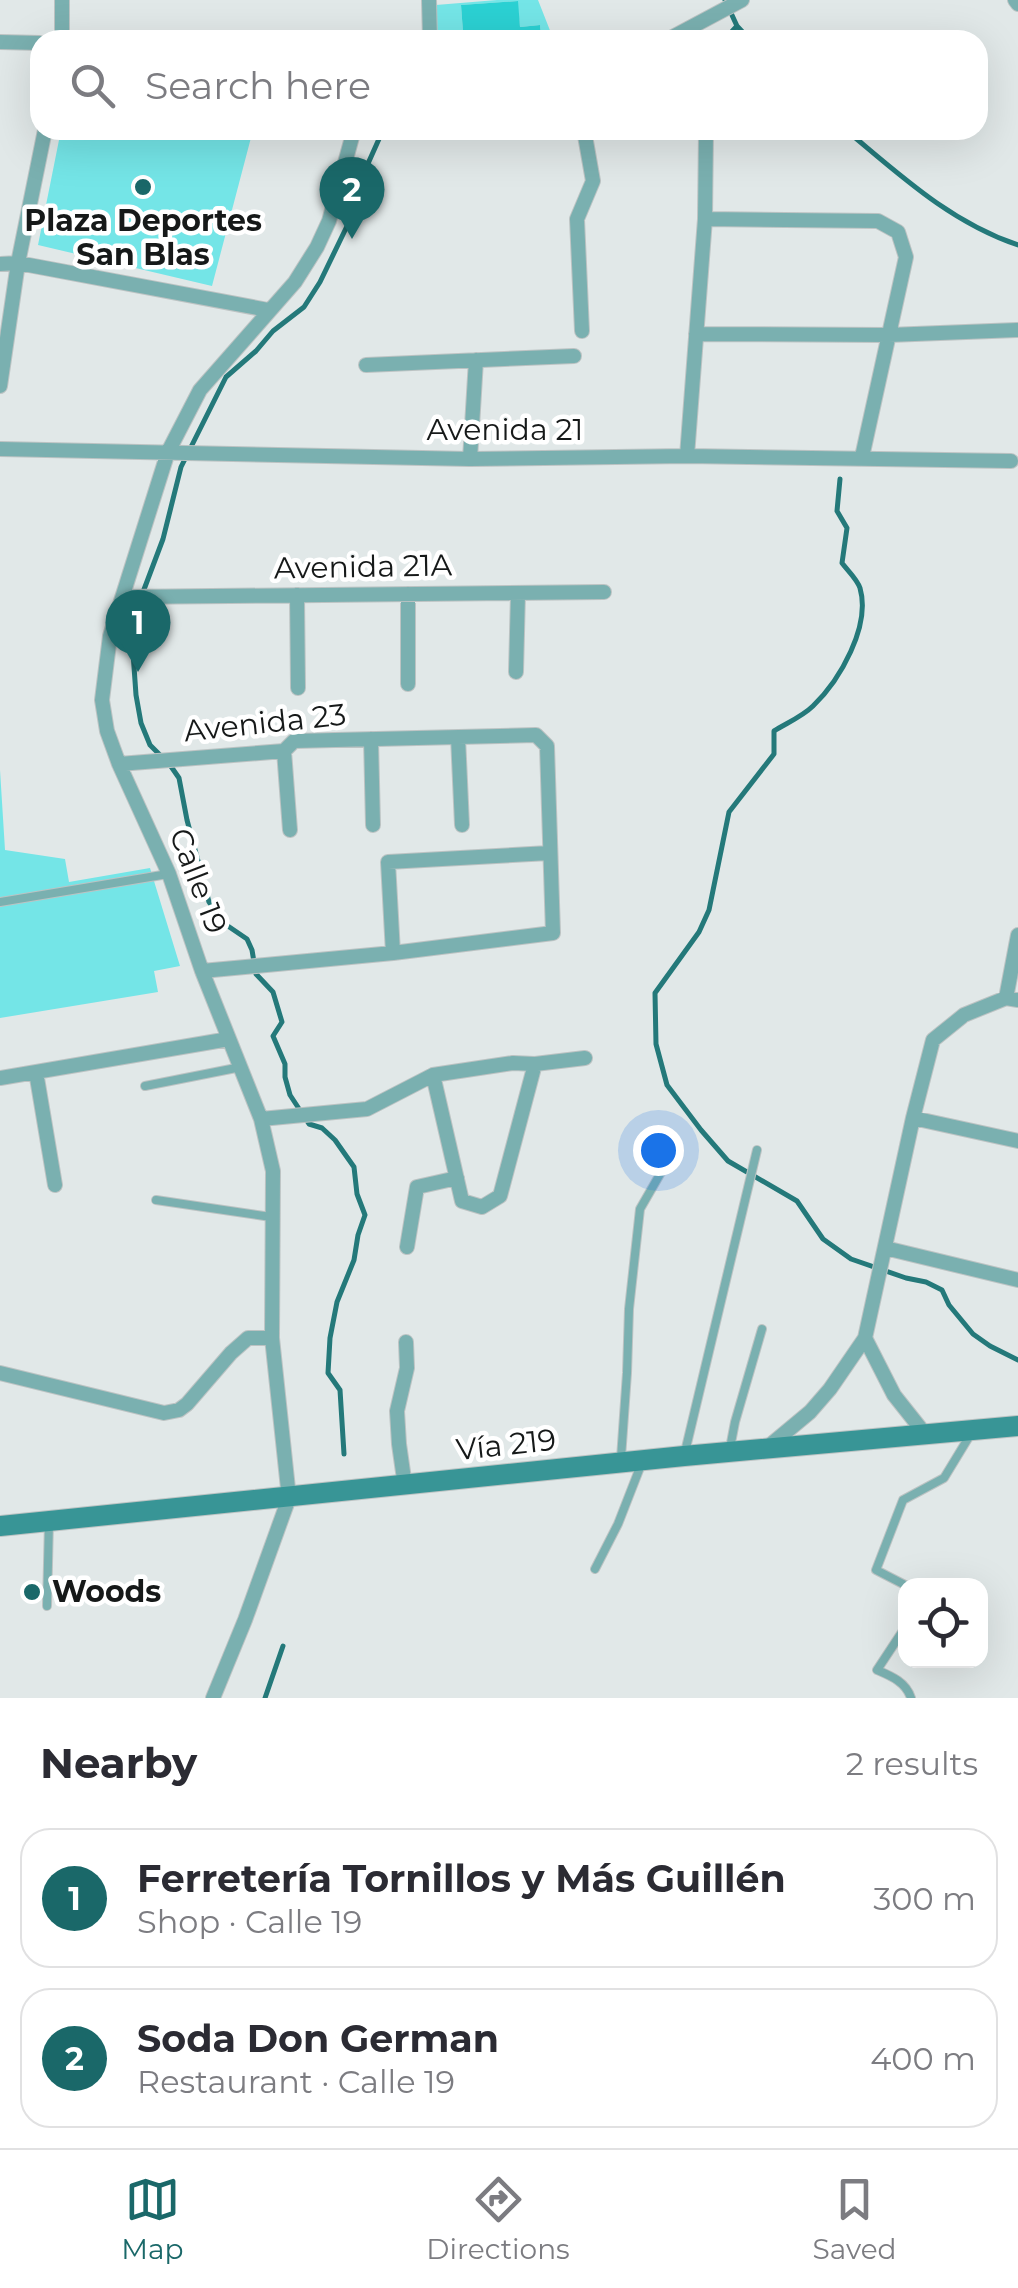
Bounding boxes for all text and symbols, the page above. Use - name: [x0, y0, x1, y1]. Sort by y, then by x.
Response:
- search box: [30, 30, 988, 140]
- icon: search: [65, 58, 120, 113]
- text: Search here: [145, 62, 371, 109]
- pin: 2: [320, 156, 384, 239]
- marker: Plaza Deportes San Blas: [132, 176, 154, 198]
- place label: Plaza Deportes San Blas: [24, 202, 262, 273]
- street label: Avenida 21: [427, 411, 583, 448]
- street label: Avenida 21A: [274, 546, 453, 587]
- pin: 1: [106, 590, 170, 672]
- street label: Avenida 23: [182, 696, 348, 749]
- street label: Calle 19: [161, 823, 235, 939]
- your location: [633, 1125, 684, 1176]
- street label: Vía 219: [454, 1421, 558, 1468]
- place label: Woods: [52, 1573, 161, 1610]
- map controls: [898, 1578, 988, 1668]
- button: locate: [898, 1578, 988, 1668]
- marker: Woods: [21, 1581, 43, 1603]
- text: Nearby: [40, 1737, 197, 1789]
- text: 2 results: [846, 1744, 978, 1783]
- text: Ferretería Tornillos y Más Guillén: [137, 1855, 786, 1902]
- text: 1: [68, 1879, 81, 1918]
- text: 300 m: [873, 1879, 976, 1918]
- text: Shop · Calle 19: [137, 1902, 362, 1941]
- text: Soda Don German: [137, 2015, 499, 2062]
- text: 2: [65, 2039, 84, 2078]
- text: 400 m: [870, 2039, 976, 2078]
- text: Restaurant · Calle 19: [137, 2062, 455, 2101]
- tab: Map: [121, 2172, 184, 2266]
- tab: Directions: [426, 2172, 570, 2266]
- tab: Saved: [812, 2172, 897, 2266]

